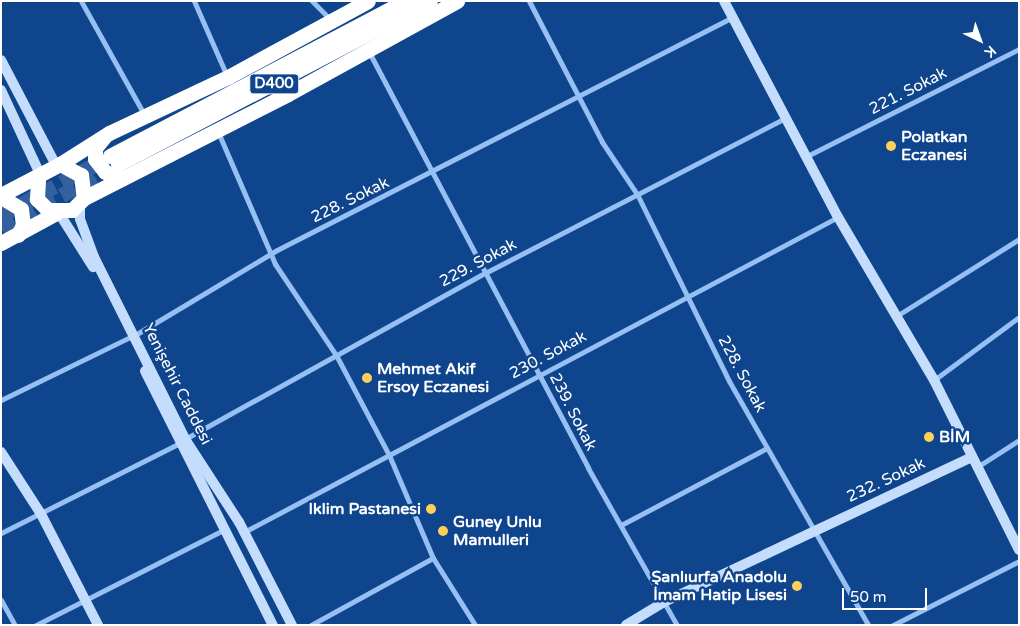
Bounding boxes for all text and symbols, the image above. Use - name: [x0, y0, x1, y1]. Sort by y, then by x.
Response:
- north arrow: [955, 15, 1005, 65]
- text: K: [981, 42, 1000, 61]
- street label: 221. Sokak: [866, 63, 950, 119]
- road number: D400: [249, 72, 299, 96]
- place label: Polatkan Eczanesi: [901, 127, 967, 165]
- marker: Polatkan Eczanesi: [885, 140, 897, 152]
- street label: 228. Sokak: [308, 173, 392, 227]
- street label: 229. Sokak: [436, 235, 520, 291]
- street label: Yenişehir Caddesi: [138, 320, 216, 448]
- street label: 230. Sokak: [506, 327, 590, 383]
- street label: 228. Sokak: [714, 332, 770, 416]
- place label: Mehmet Akif Ersoy Eczanesi: [377, 359, 489, 397]
- street label: 239. Sokak: [545, 370, 601, 454]
- marker: Mehmet Akif Ersoy Eczanesi: [361, 372, 373, 384]
- place label: BİM: [939, 427, 970, 447]
- marker: BİM: [923, 431, 935, 443]
- street label: 232. Sokak: [844, 453, 928, 507]
- place label: Iklim Pastanesi: [309, 499, 421, 519]
- marker: Iklim Pastanesi: [425, 503, 437, 515]
- place label: Guney Unlu Mamulleri: [453, 512, 542, 550]
- marker: Guney Unlu Mamulleri: [437, 525, 449, 537]
- place label: Şanlıurfa Anadolu İmam Hatip Lisesi: [651, 567, 787, 605]
- scale bar: [845, 578, 930, 610]
- marker: Şanlıurfa Anadolu İmam Hatip Lisesi: [791, 580, 803, 592]
- text: 50 m: [850, 588, 887, 606]

